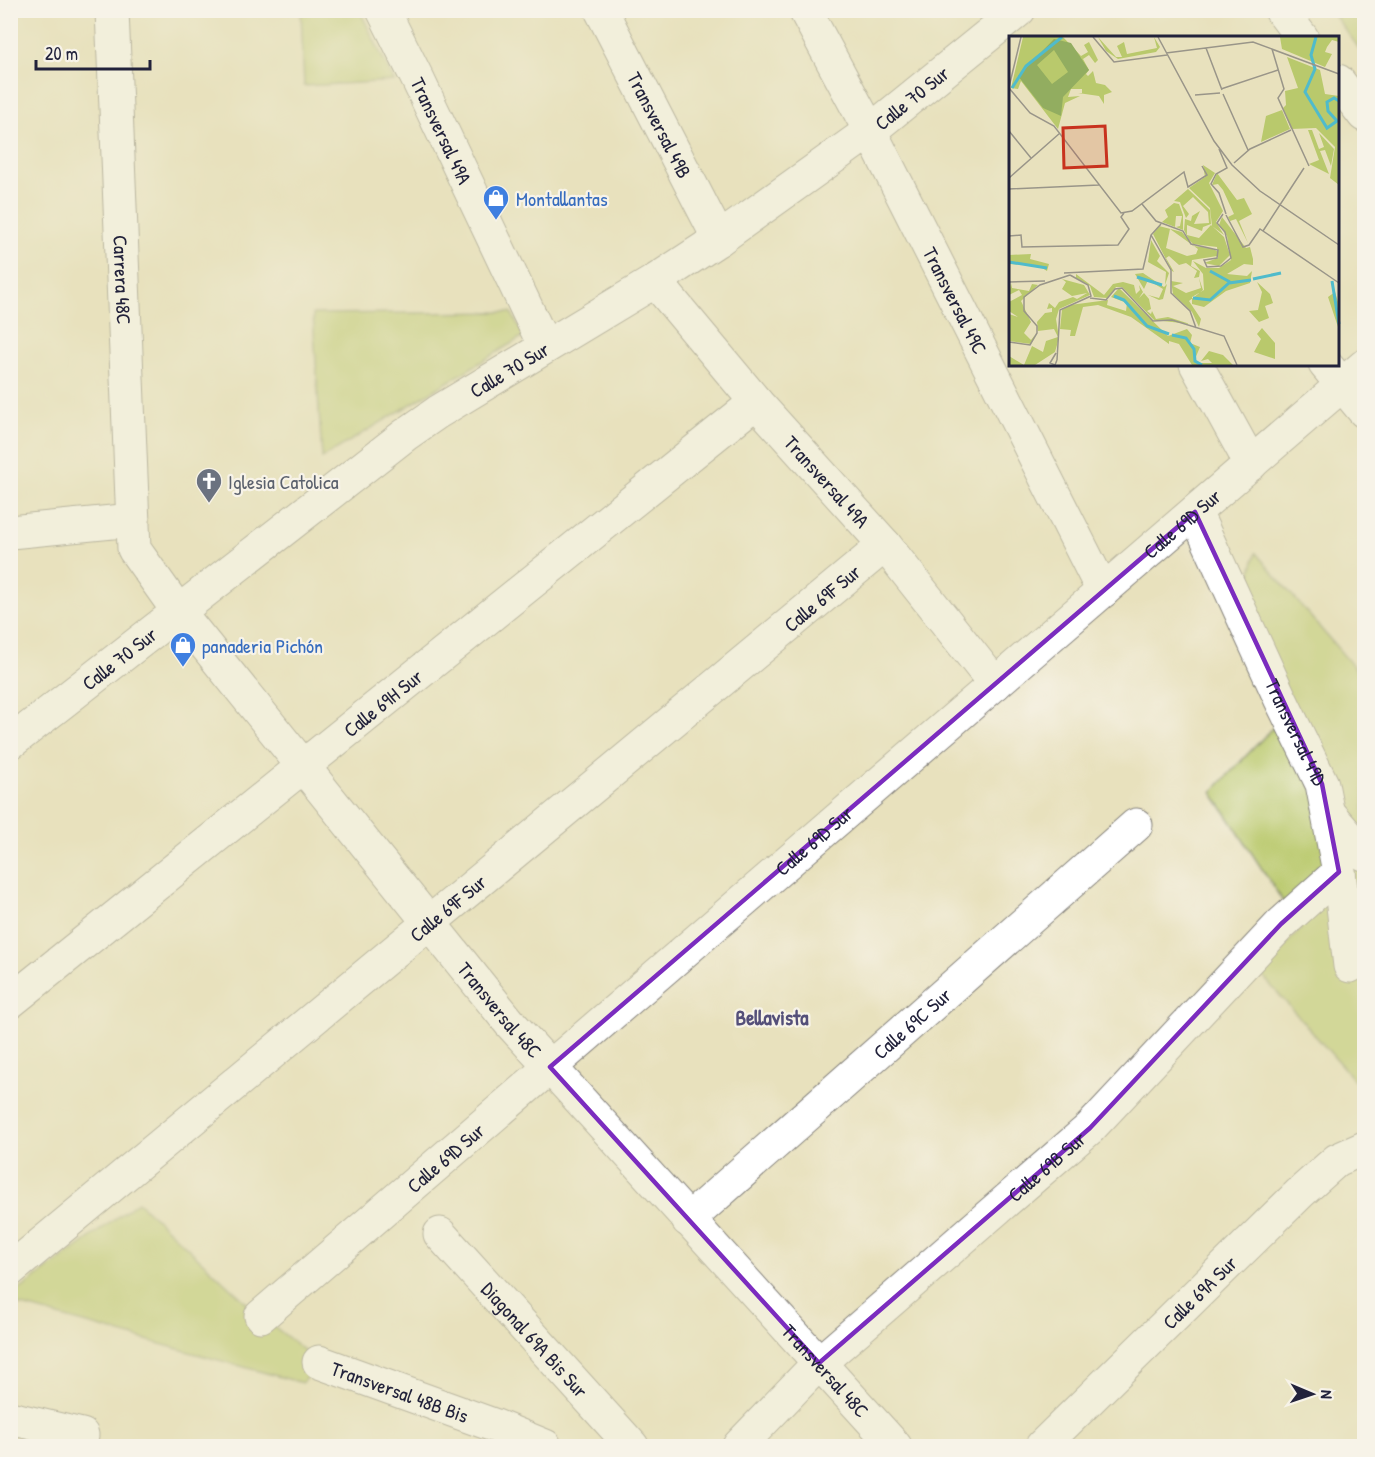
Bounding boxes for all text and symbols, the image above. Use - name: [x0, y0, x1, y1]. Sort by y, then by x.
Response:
- scale bar: [36, 33, 150, 71]
- inset map: [1009, 36, 1339, 366]
- text: 20 m: [45, 41, 78, 66]
- street label: Calle 70 Sur: [868, 59, 954, 136]
- street label: Transversal 49B: [622, 67, 699, 182]
- street label: Transversal 49A: [405, 72, 479, 188]
- shop icon: Montallantas: [481, 183, 511, 221]
- place label: Montallantas: [516, 185, 608, 212]
- street label: Carrera 48C: [108, 235, 138, 325]
- street label: Transversal 49C: [917, 242, 994, 358]
- street label: Calle 70 Sur: [464, 335, 554, 404]
- street label: Transversal 49A: [779, 429, 876, 533]
- church icon: Iglesia Catolica: [194, 466, 224, 504]
- place label: Iglesia Catolica: [228, 468, 339, 495]
- street label: Calle 69D Sur: [1137, 482, 1226, 564]
- street label: Calle 69F Sur: [777, 557, 866, 637]
- street label: Calle 70 Sur: [76, 620, 162, 696]
- shop icon: panaderia Pichón: [168, 630, 198, 668]
- place label: panaderia Pichón: [202, 632, 323, 659]
- street label: Calle 69H Sur: [337, 662, 428, 742]
- street label: Transversal 49D: [1259, 674, 1334, 790]
- street label: Calle 69D Sur: [769, 799, 858, 881]
- street label: Calle 69F Sur: [403, 868, 492, 947]
- street label: Transversal 48C: [452, 956, 549, 1063]
- street label: Calle 69C Sur: [867, 981, 957, 1065]
- district label: Bellavista: [736, 1003, 809, 1032]
- street label: Calle 69D Sur: [401, 1116, 490, 1198]
- street label: Calle 69B Sur: [1001, 1124, 1091, 1207]
- street label: Calle 69A Sur: [1156, 1249, 1243, 1335]
- street label: Diagonal 69A Bis Sur: [476, 1276, 595, 1403]
- street label: Transversal 48C: [776, 1317, 876, 1423]
- street label: Transversal 48B Bis: [328, 1354, 472, 1429]
- north arrow: [1282, 1364, 1342, 1424]
- text: N: [1316, 1390, 1338, 1400]

